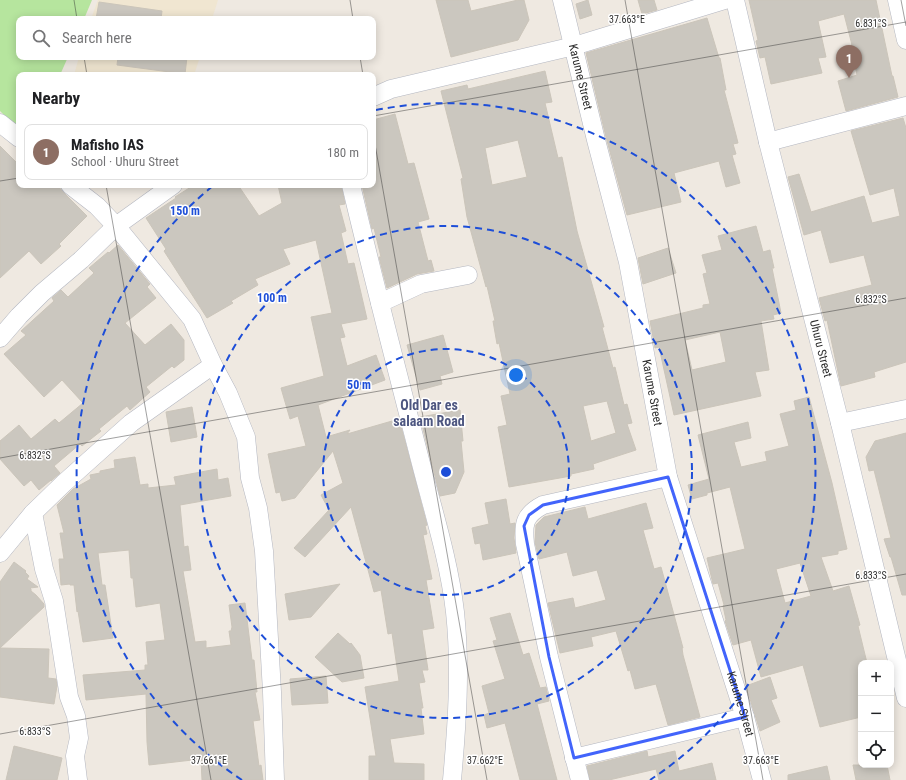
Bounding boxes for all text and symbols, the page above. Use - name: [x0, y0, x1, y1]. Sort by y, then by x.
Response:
- text: 37.663°E: [609, 14, 645, 25]
- search box: [16, 16, 376, 60]
- text: 6.831°S: [855, 18, 887, 29]
- icon: search: [30, 27, 52, 49]
- text: Search here: [62, 29, 132, 47]
- street label: Karume Street: [566, 42, 595, 112]
- pin: 1: [836, 45, 862, 78]
- text: Nearby: [32, 88, 80, 108]
- text: Mafisho IAS: [71, 136, 144, 154]
- text: 1: [43, 145, 49, 160]
- text: 180 m: [327, 145, 359, 160]
- text: School · Uhuru Street: [71, 154, 179, 169]
- text: 150 m: [170, 204, 200, 218]
- text: 100 m: [257, 291, 287, 305]
- text: 6.832°S: [855, 294, 887, 305]
- street label: Uhuru Street: [807, 318, 835, 379]
- street label: Karume Street: [639, 358, 665, 427]
- your location: [506, 365, 526, 385]
- text: 50 m: [347, 378, 371, 392]
- district label: Old Dar es salaam Road: [393, 397, 465, 429]
- text: 6.832°S: [19, 450, 51, 461]
- centre of rings: [439, 465, 453, 479]
- text: 6.833°S: [855, 570, 887, 581]
- map controls: [858, 660, 894, 768]
- button: +: [858, 660, 894, 696]
- street label: Karume Street: [724, 670, 757, 738]
- button: −: [858, 696, 894, 732]
- text: 6.833°S: [19, 726, 51, 737]
- button: locate: [858, 732, 894, 768]
- text: 37.661°E: [191, 755, 227, 766]
- text: 37.662°E: [467, 755, 503, 766]
- text: 37.663°E: [743, 755, 779, 766]

